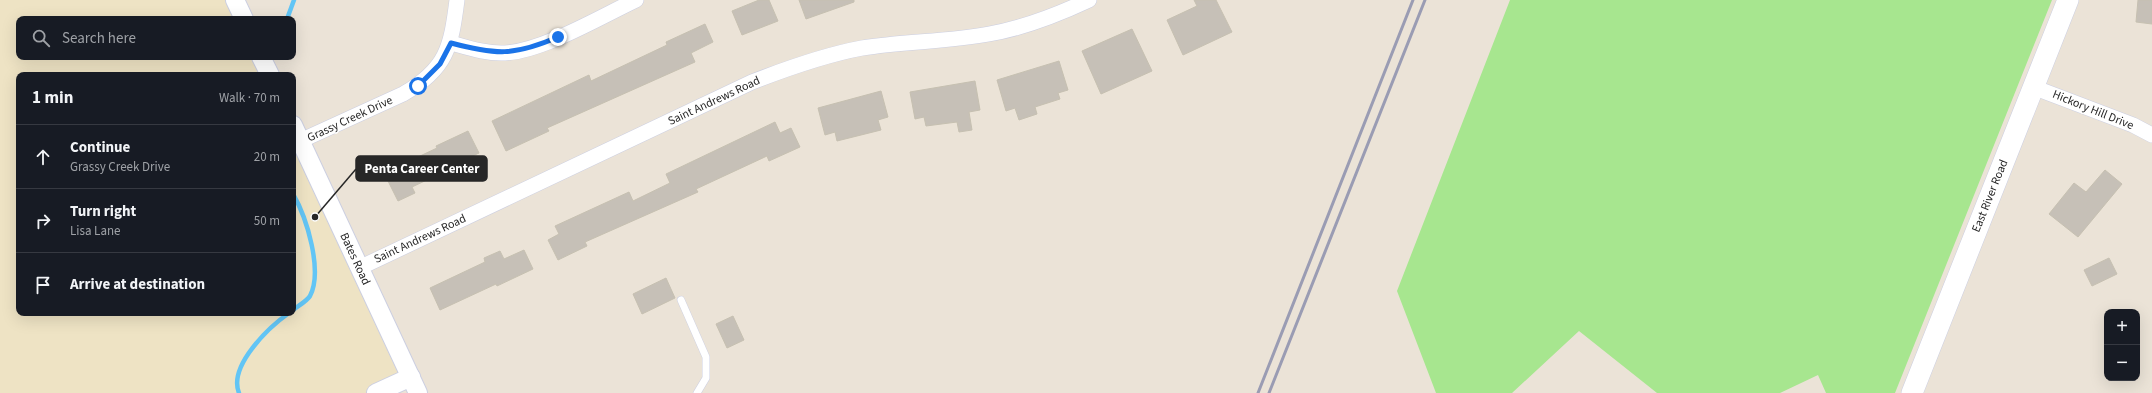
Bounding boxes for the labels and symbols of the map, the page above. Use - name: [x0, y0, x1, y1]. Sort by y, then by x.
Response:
- route end: [549, 28, 567, 46]
- street label: Saint Andrews Road: [665, 72, 763, 130]
- route start: [409, 77, 427, 95]
- street label: Hickory Hill Drive: [2050, 86, 2136, 134]
- street label: Grassy Creek Drive: [304, 92, 396, 146]
- callout: Penta Career Center: [356, 156, 487, 181]
- street label: East River Road: [1968, 157, 2012, 235]
- text: Penta Career Center: [365, 160, 480, 178]
- street label: Saint Andrews Road: [371, 210, 469, 268]
- street label: Bates Road: [335, 230, 375, 288]

